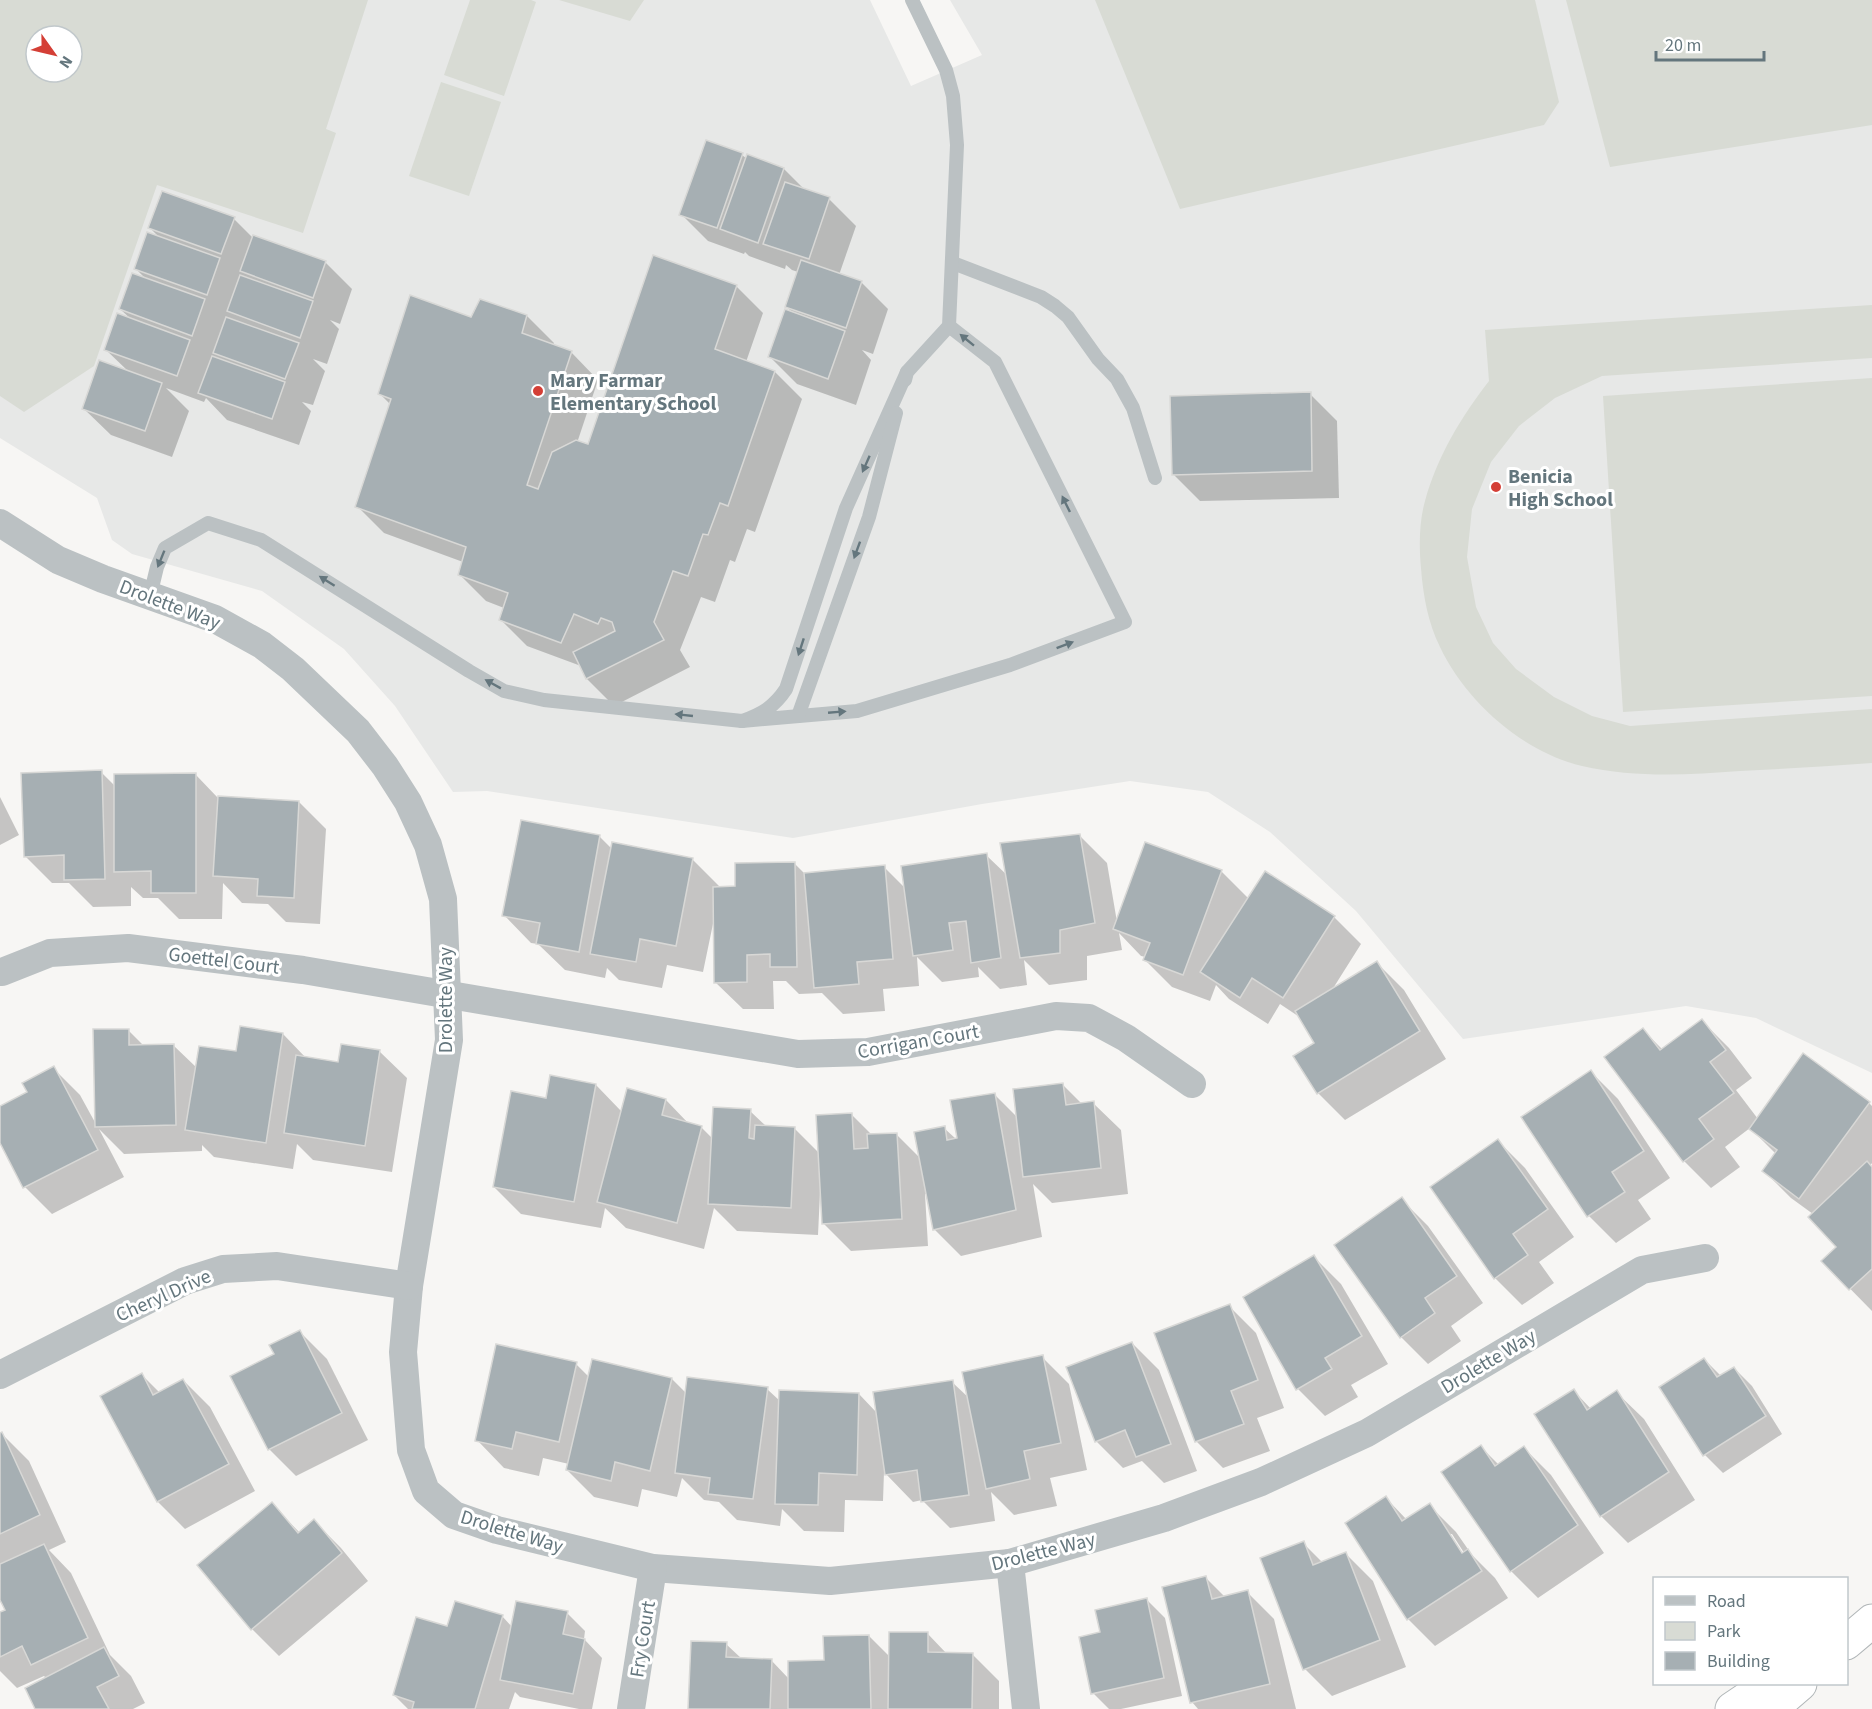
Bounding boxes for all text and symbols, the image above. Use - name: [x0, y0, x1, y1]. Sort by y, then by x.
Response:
- north arrow: [24, 24, 84, 84]
- scale bar: [1656, 24, 1764, 62]
- text: 20 m: [1665, 33, 1701, 58]
- text: N: [54, 51, 78, 72]
- one-way arrow: [959, 333, 975, 346]
- place label: Mary Farmar Elementary School: [550, 367, 716, 418]
- marker: Mary Farmar Elementary School: [531, 384, 545, 398]
- one-way arrow: [862, 455, 871, 472]
- place label: Benicia High School: [1508, 463, 1613, 514]
- marker: Benicia High School: [1489, 480, 1503, 494]
- one-way arrow: [1061, 496, 1071, 513]
- one-way arrow: [852, 541, 862, 559]
- one-way arrow: [156, 550, 165, 568]
- street label: Drolette Way: [115, 573, 225, 637]
- one-way arrow: [319, 576, 335, 587]
- one-way arrow: [796, 638, 805, 656]
- one-way arrow: [1056, 639, 1074, 649]
- one-way arrow: [484, 679, 501, 689]
- one-way arrow: [828, 707, 847, 717]
- one-way arrow: [675, 710, 694, 719]
- street label: Goettel Court: [167, 940, 281, 982]
- street label: Drolette Way: [432, 946, 460, 1053]
- street label: Corrigan Court: [855, 1018, 981, 1066]
- street label: Cheryl Drive: [111, 1262, 216, 1329]
- street label: Drolette Way: [1436, 1322, 1542, 1401]
- street label: Drolette Way: [457, 1503, 567, 1561]
- street label: Drolette Way: [988, 1525, 1099, 1578]
- legend: [1653, 1577, 1848, 1685]
- text: Road: [1707, 1589, 1746, 1614]
- street label: Fry Court: [623, 1599, 663, 1679]
- text: Park: [1707, 1619, 1741, 1644]
- text: Building: [1707, 1649, 1770, 1674]

